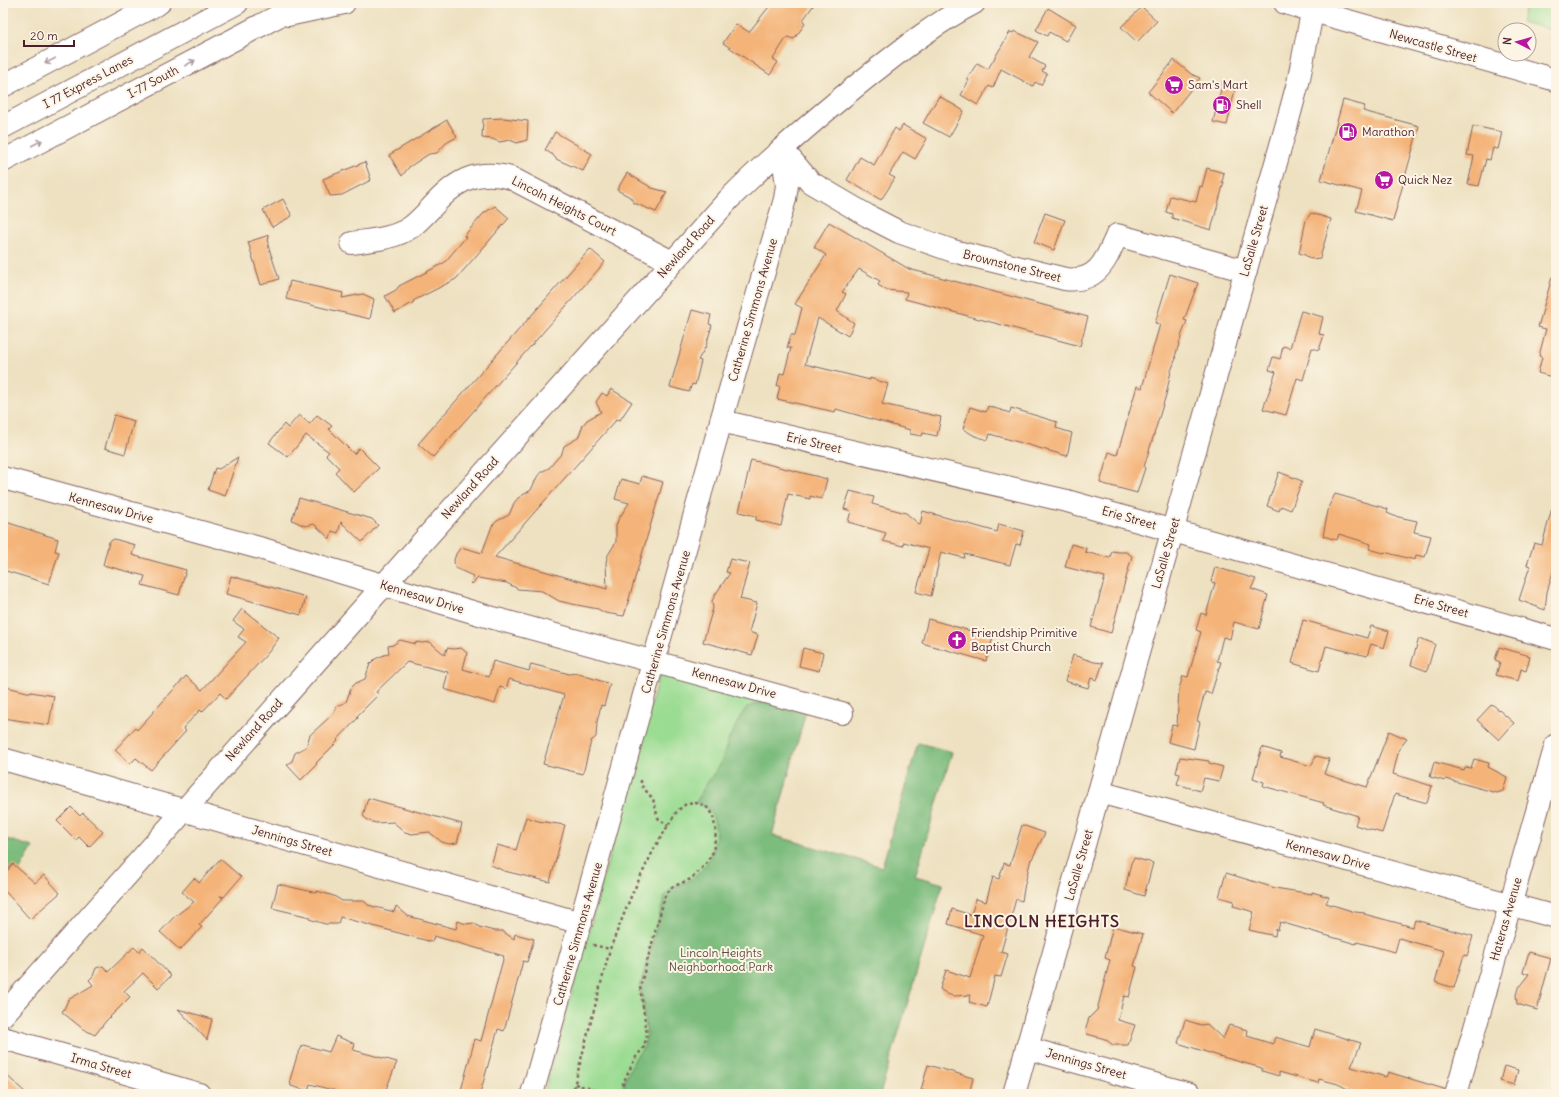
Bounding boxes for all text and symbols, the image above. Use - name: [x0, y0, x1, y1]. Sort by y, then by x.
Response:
- scale bar: [24, 22, 74, 48]
- north arrow: [1497, 22, 1537, 62]
- street label: Newcastle Street: [1388, 26, 1479, 65]
- text: 20 m: [30, 28, 58, 43]
- text: N: [1500, 36, 1514, 45]
- street label: I 77 Express Lanes: [40, 52, 135, 112]
- one-way arrow: [44, 58, 56, 65]
- one-way arrow: [183, 58, 195, 66]
- street label: I-77 South: [125, 62, 181, 101]
- supermarket icon: Sam's Mart: [1163, 74, 1185, 96]
- place label: Sam's Mart: [1188, 77, 1248, 92]
- fuel station icon: Shell: [1211, 94, 1233, 116]
- place label: Shell: [1236, 97, 1261, 112]
- fuel station icon: Marathon: [1337, 121, 1359, 143]
- place label: Marathon: [1362, 124, 1415, 139]
- one-way arrow: [31, 139, 43, 146]
- supermarket icon: Quick Nez: [1373, 169, 1395, 191]
- place label: Quick Nez: [1398, 172, 1452, 187]
- street label: Lincoln Heights Court: [509, 173, 619, 238]
- street label: LaSalle Street: [1236, 203, 1271, 278]
- street label: Newland Road: [654, 212, 718, 281]
- street label: Catherine Simmons Avenue: [725, 236, 780, 383]
- street label: Brownstone Street: [962, 246, 1063, 285]
- street label: Erie Street: [785, 429, 843, 456]
- street label: Newland Road: [438, 453, 502, 522]
- street label: Kennesaw Drive: [67, 489, 155, 526]
- street label: Erie Street: [1100, 503, 1158, 532]
- street label: LaSalle Street: [1148, 515, 1183, 590]
- street label: Catherine Simmons Avenue: [638, 548, 693, 695]
- street label: Kennesaw Drive: [378, 577, 466, 616]
- street label: Erie Street: [1412, 591, 1470, 620]
- place label: Friendship Primitive Baptist Church: [971, 625, 1077, 654]
- church icon: Friendship Primitive Baptist Church: [946, 629, 968, 651]
- street label: Kennesaw Drive: [690, 664, 778, 701]
- street label: Newland Road: [222, 695, 286, 764]
- street label: Jennings Street: [250, 822, 334, 859]
- street label: LaSalle Street: [1061, 827, 1096, 902]
- street label: Kennesaw Drive: [1284, 836, 1372, 873]
- street label: Catherine Simmons Avenue: [550, 860, 605, 1007]
- street label: Hateras Avenue: [1486, 875, 1525, 962]
- district label: LINCOLN HEIGHTS: [964, 911, 1120, 931]
- park label: Lincoln Heights Neighborhood Park: [669, 945, 773, 974]
- street label: Jennings Street: [1044, 1045, 1128, 1082]
- street label: Irma Street: [69, 1050, 133, 1081]

